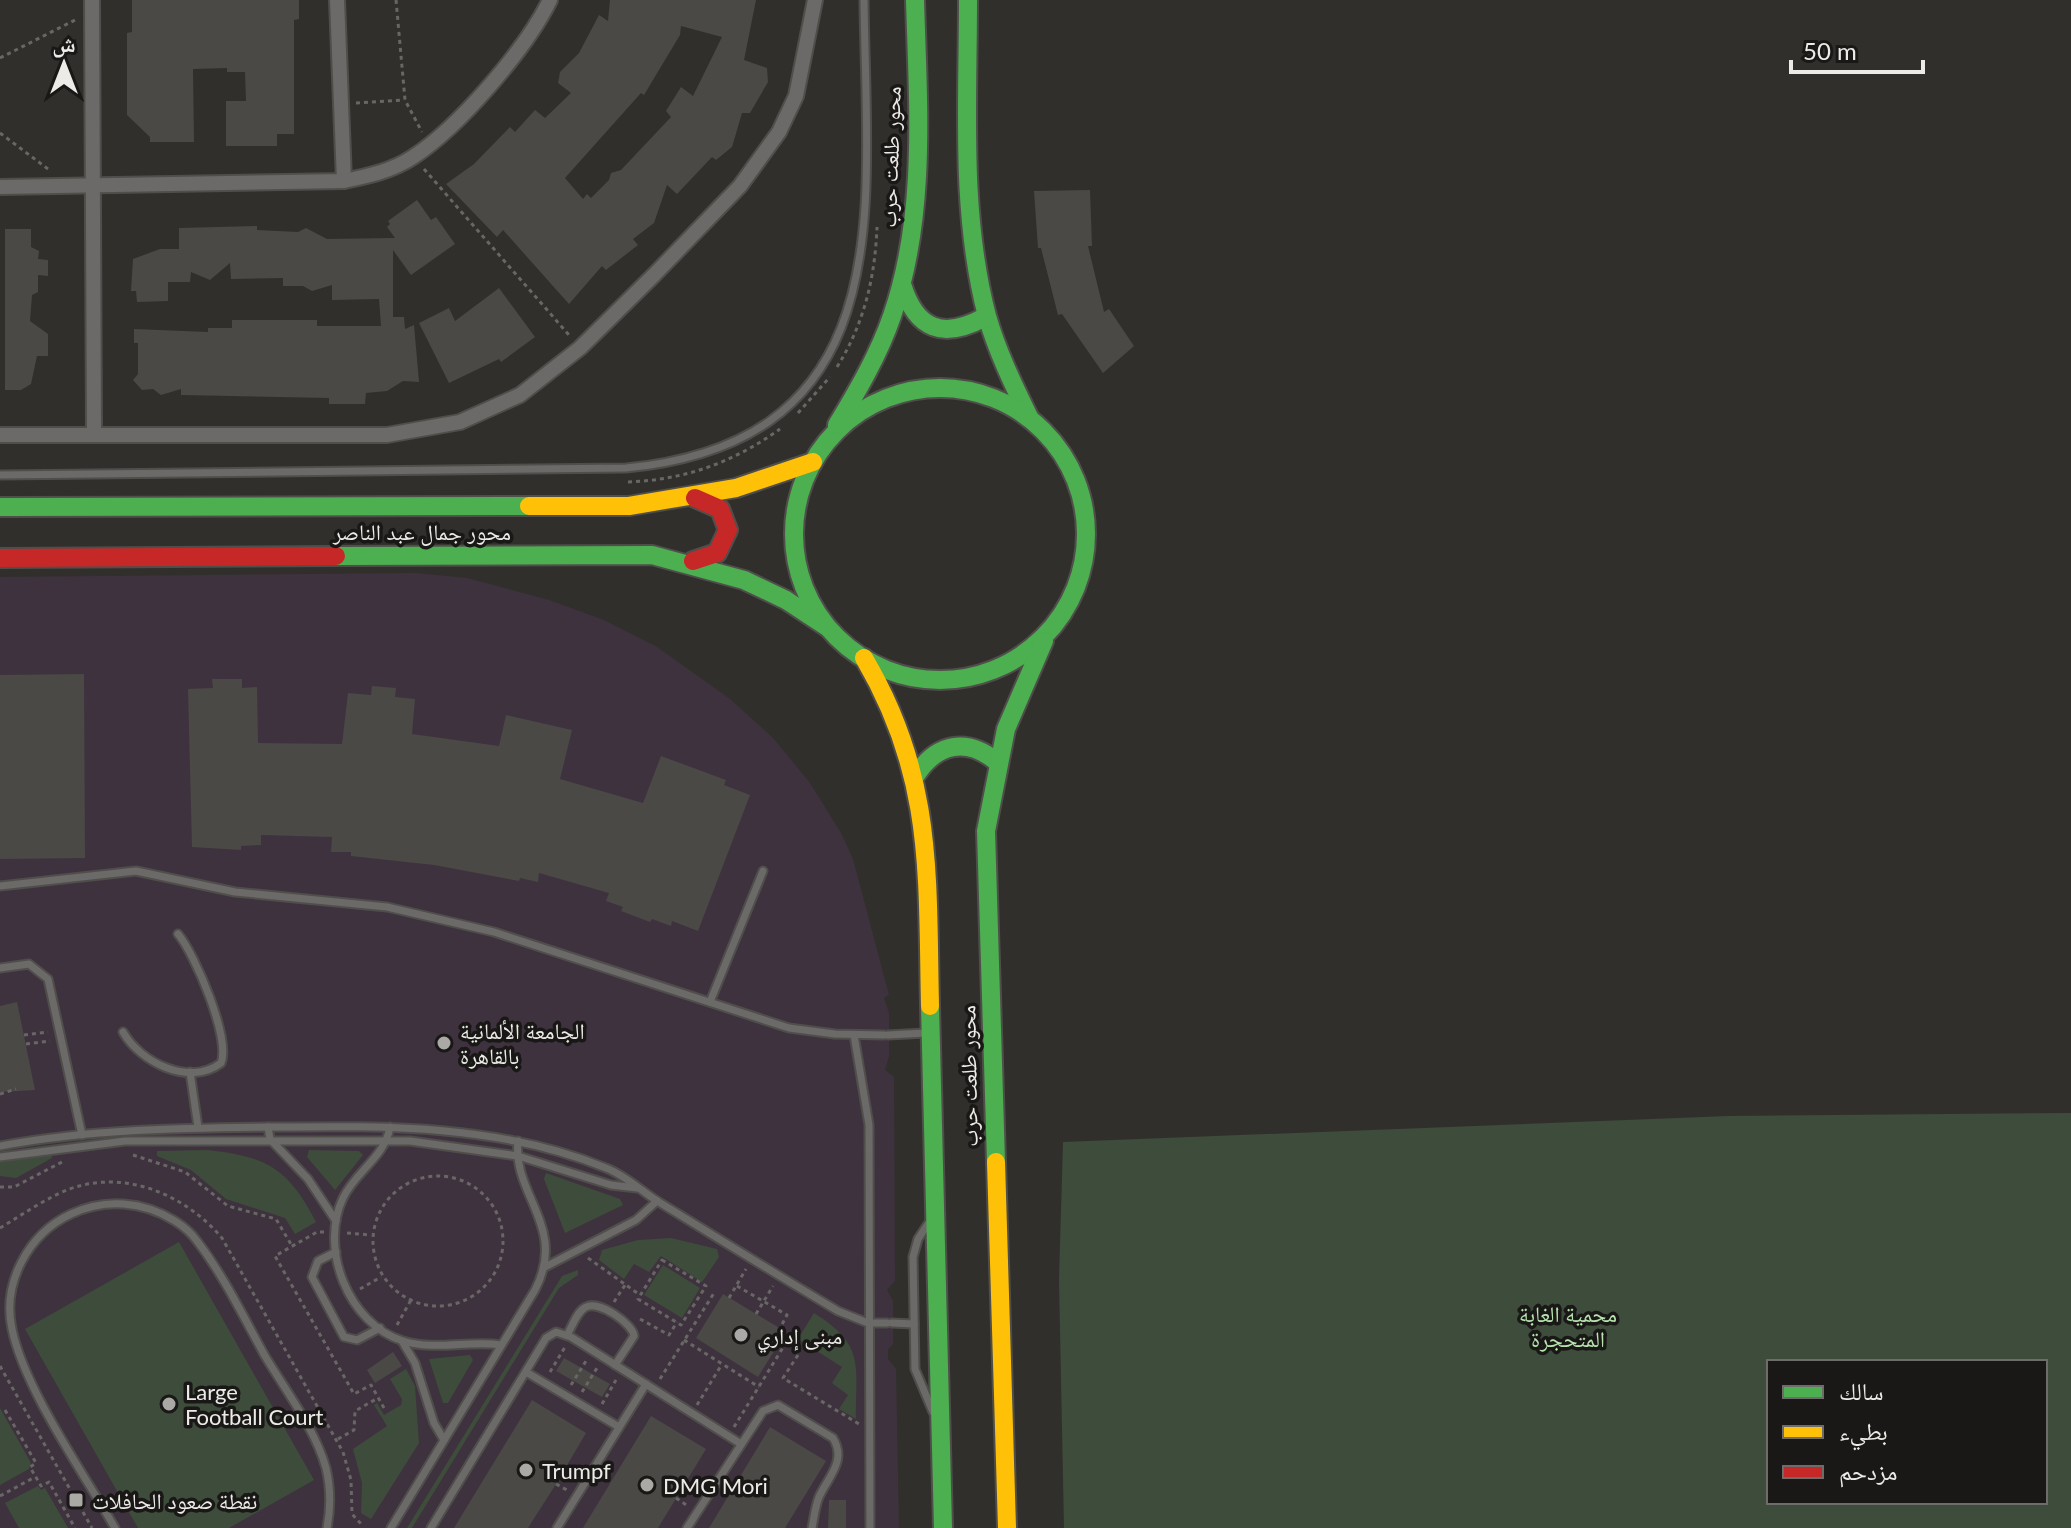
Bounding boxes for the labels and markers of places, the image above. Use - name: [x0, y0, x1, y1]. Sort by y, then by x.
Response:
- place label: الجامعة الألمانية بالقاهرة: [460, 1017, 585, 1069]
- marker: الجامعة الألمانية بالقاهرة: [435, 1034, 453, 1052]
- place label: مبنى إداري: [757, 1322, 842, 1353]
- marker: مبنى إداري: [732, 1326, 750, 1344]
- place label: Large Football Court: [185, 1378, 324, 1430]
- marker: Large Football Court: [160, 1395, 178, 1413]
- place label: Trumpf: [542, 1457, 611, 1484]
- marker: Trumpf: [517, 1461, 535, 1479]
- place label: DMG Mori: [663, 1472, 768, 1499]
- marker: DMG Mori: [638, 1476, 656, 1494]
- place label: نقطة صعود الحافلات: [92, 1487, 257, 1514]
- marker: نقطة صعود الحافلات: [67, 1491, 85, 1509]

